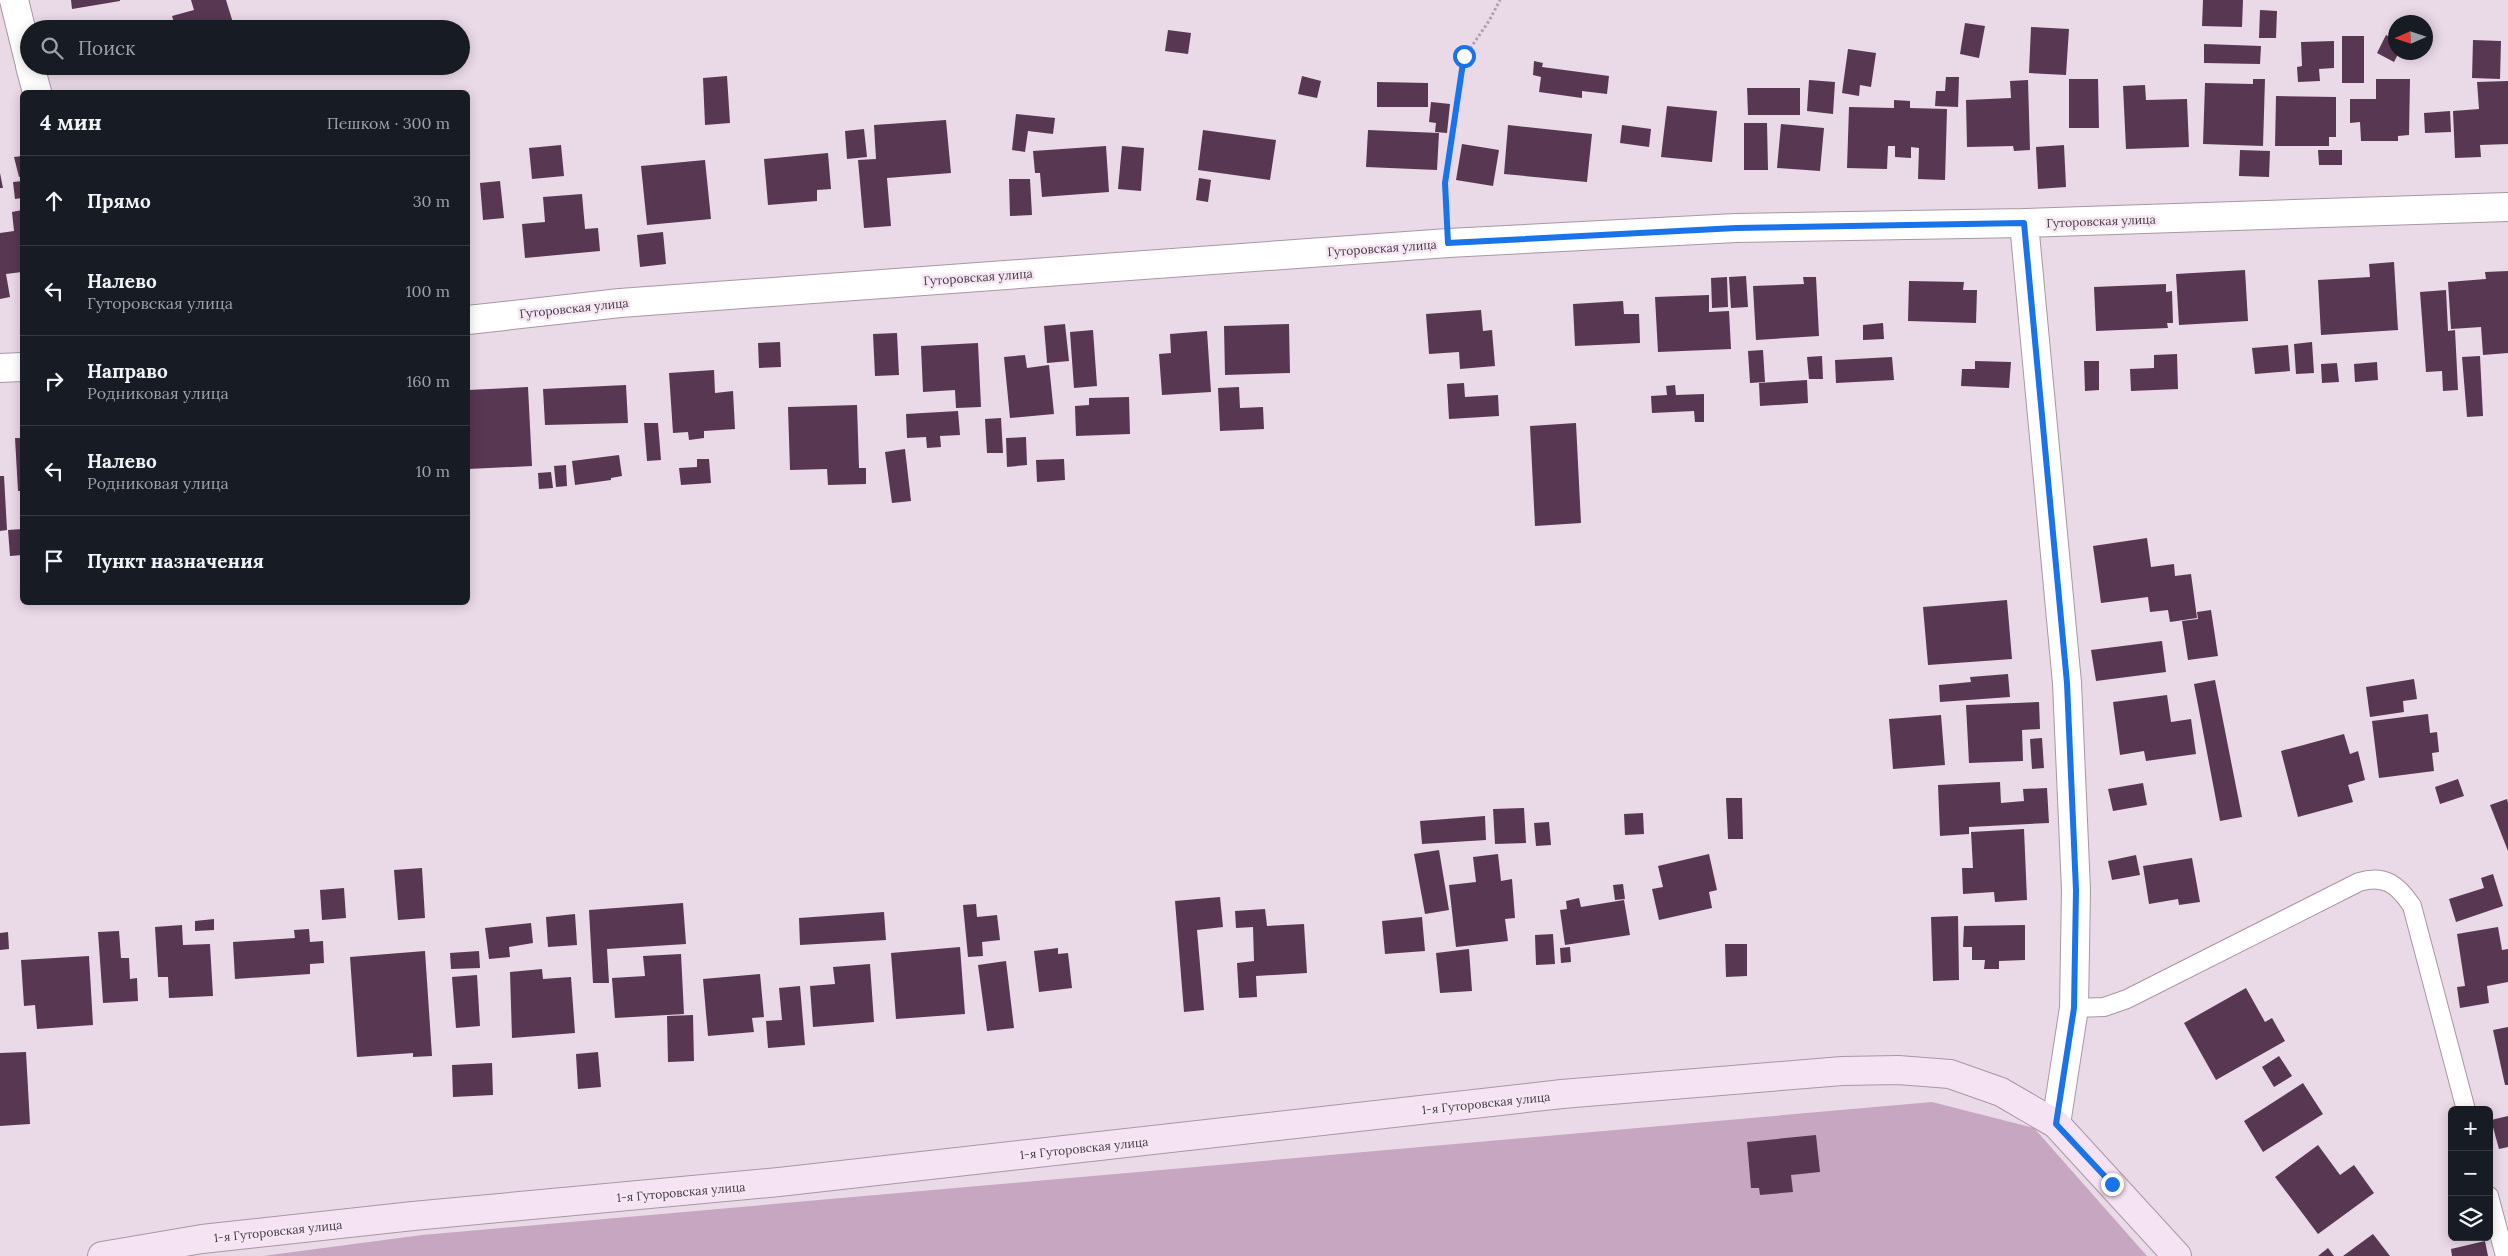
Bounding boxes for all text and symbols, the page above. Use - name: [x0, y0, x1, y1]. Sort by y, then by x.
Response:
- north arrow: [2388, 15, 2433, 60]
- search box: [20, 20, 470, 75]
- icon: search: [38, 34, 66, 62]
- text: Поиск: [78, 36, 135, 60]
- route start: [1453, 45, 1476, 68]
- text: 4 мин: [40, 109, 102, 136]
- text: Пешком · 300 m: [327, 113, 450, 133]
- icon: ahead: [40, 187, 68, 215]
- text: Прямо: [87, 189, 151, 213]
- text: 30 m: [413, 191, 450, 211]
- street label: Гуторовская улица: [2046, 212, 2156, 230]
- street label: Гуторовская улица: [1327, 237, 1437, 259]
- street label: Гуторовская улица: [923, 266, 1033, 288]
- text: Налево: [87, 269, 157, 293]
- icon: left: [40, 277, 68, 305]
- text: 100 m: [406, 281, 450, 301]
- text: Гуторовская улица: [87, 293, 233, 313]
- street label: Гуторовская улица: [519, 295, 629, 321]
- text: Направо: [87, 359, 168, 383]
- icon: right: [40, 367, 68, 395]
- text: 160 m: [406, 371, 450, 391]
- text: Родниковая улица: [87, 383, 229, 403]
- text: Налево: [87, 449, 157, 473]
- icon: left: [40, 457, 68, 485]
- text: 10 m: [416, 461, 450, 481]
- text: Родниковая улица: [87, 473, 229, 493]
- icon: arrive: [40, 547, 68, 575]
- text: Пункт назначения: [87, 549, 264, 573]
- street label: 1-я Гуторовская улица: [1421, 1089, 1551, 1117]
- map controls: [2448, 1106, 2493, 1241]
- button: +: [2448, 1106, 2493, 1151]
- street label: 1-я Гуторовская улица: [1019, 1134, 1149, 1162]
- button: −: [2448, 1151, 2493, 1196]
- route end: [2101, 1173, 2124, 1196]
- street label: 1-я Гуторовская улица: [616, 1179, 746, 1205]
- button: layers: [2448, 1196, 2493, 1241]
- street label: 1-я Гуторовская улица: [213, 1217, 343, 1245]

